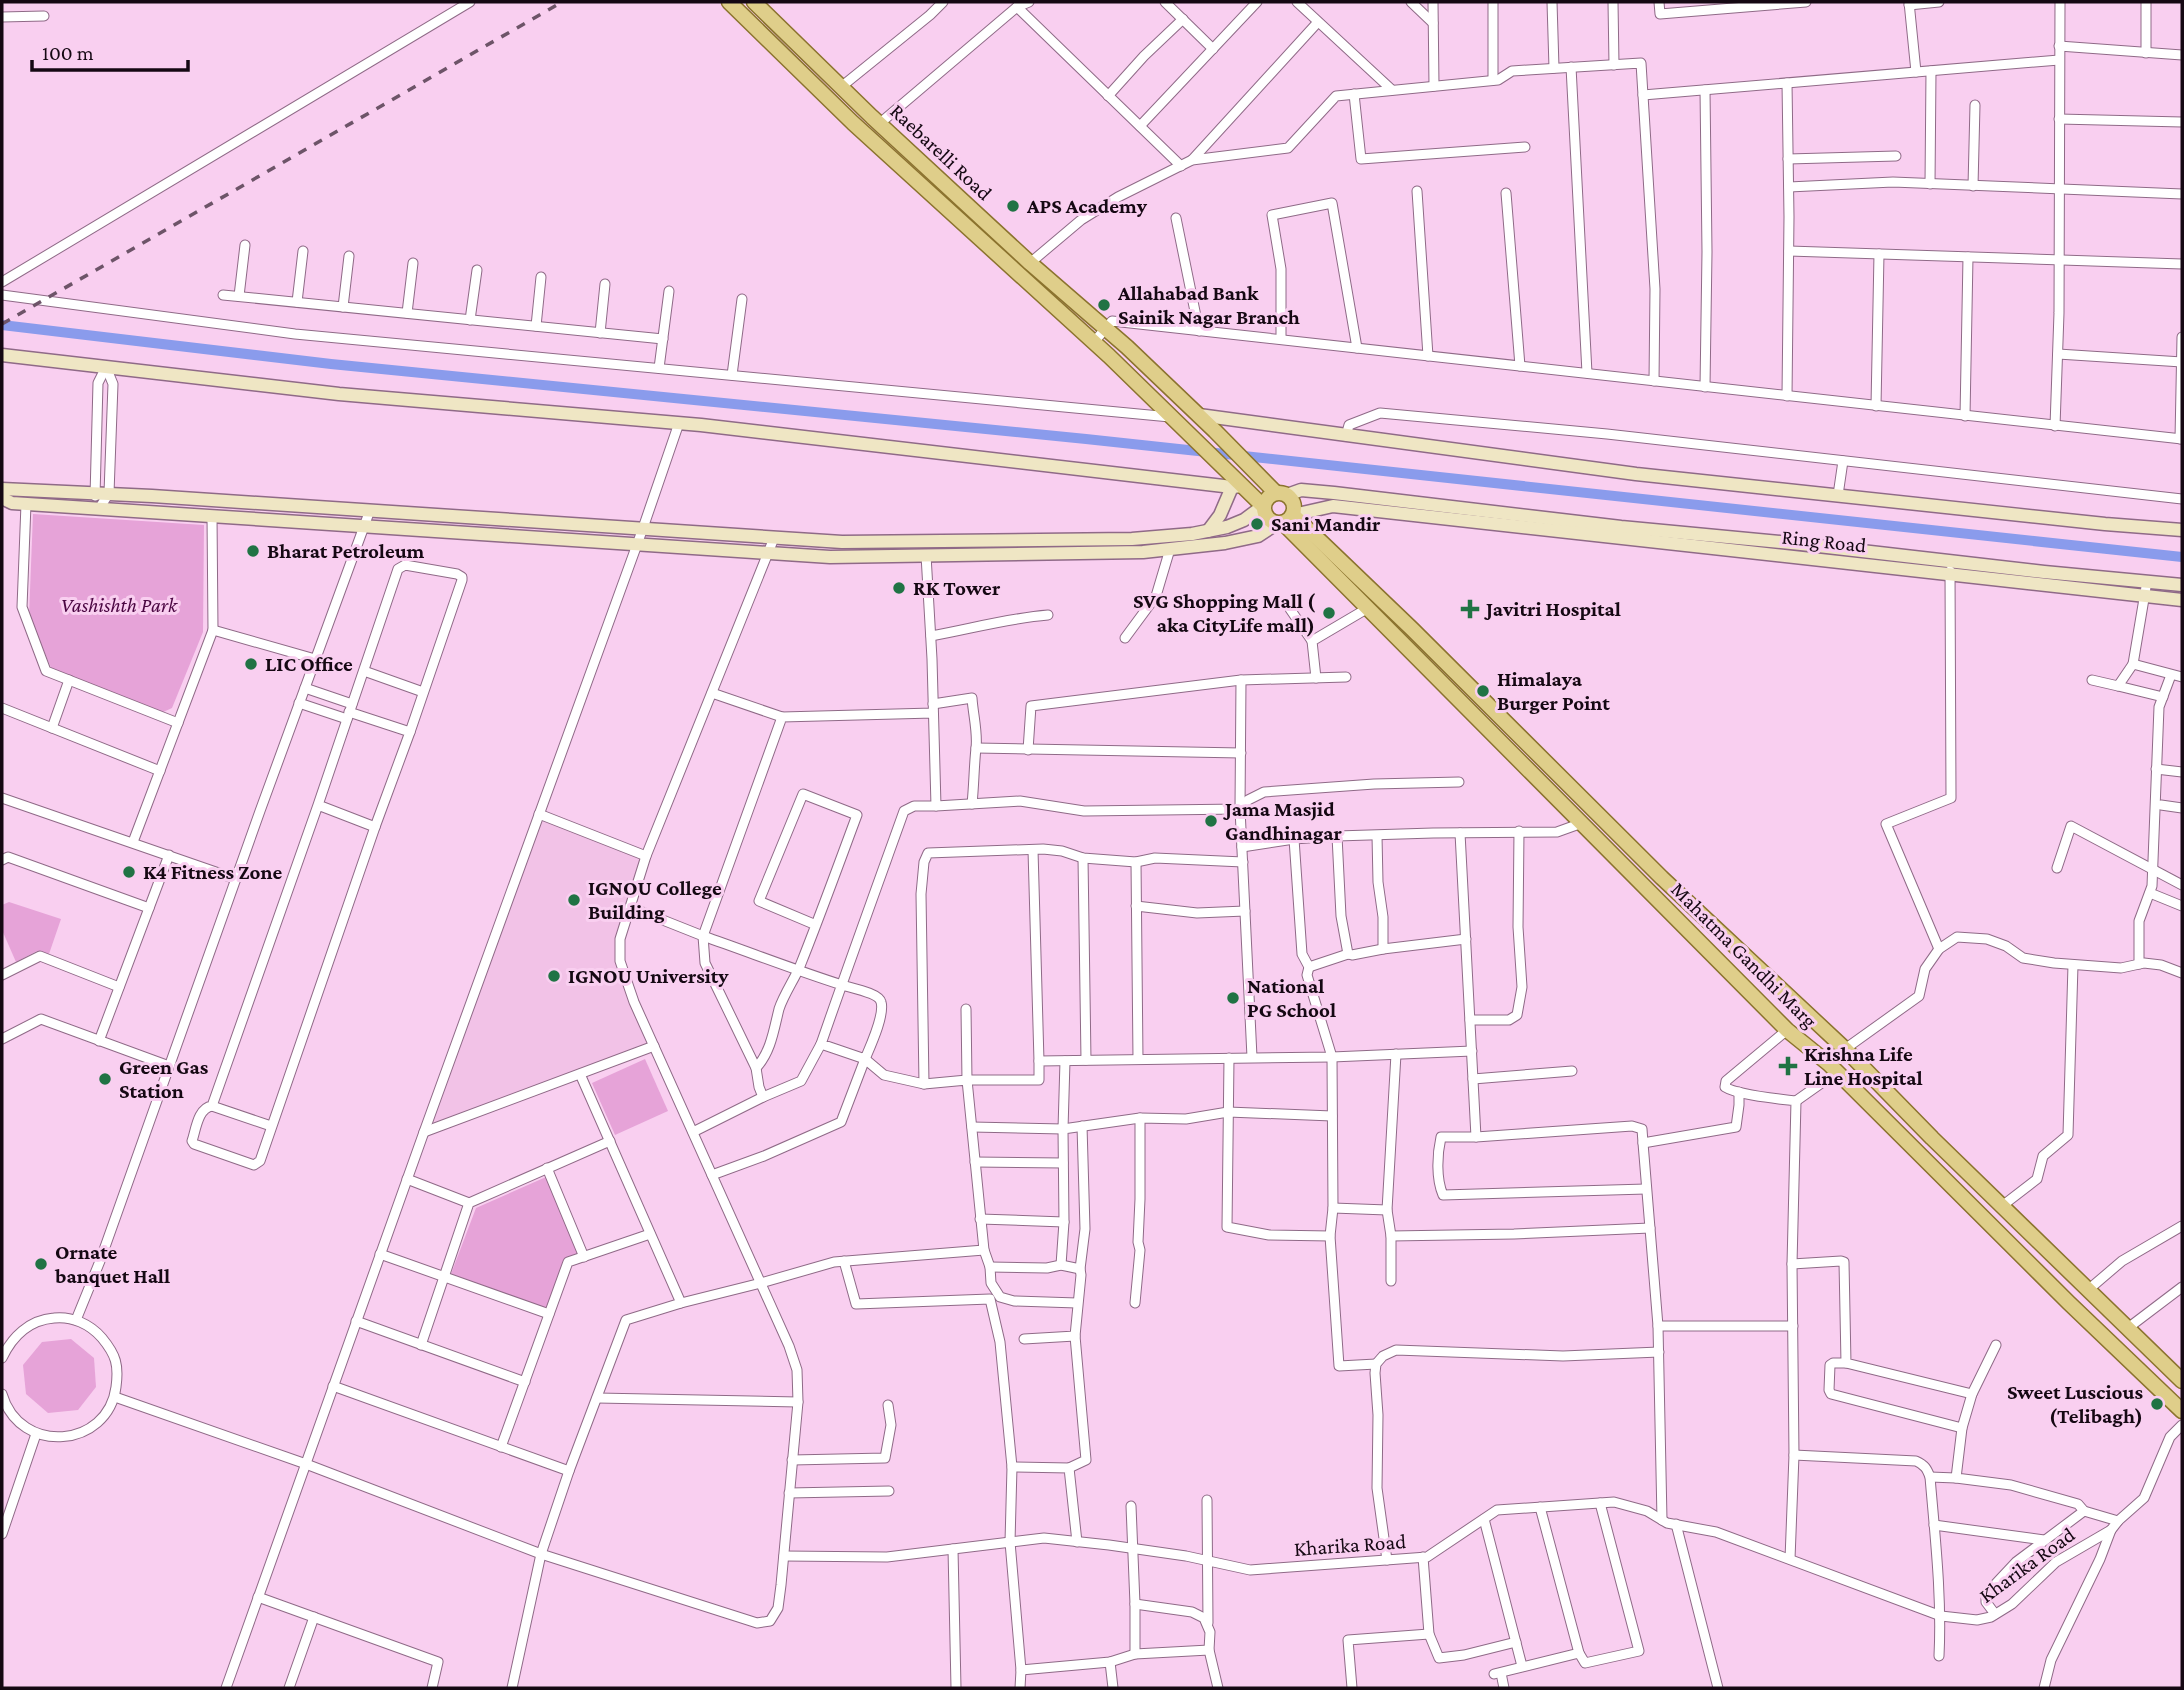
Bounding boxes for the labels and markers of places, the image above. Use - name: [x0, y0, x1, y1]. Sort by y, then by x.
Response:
- place label: APS Academy: [1026, 194, 1148, 218]
- marker: APS Academy: [1005, 198, 1021, 214]
- place label: Allahabad Bank Sainik Nagar Branch: [1117, 281, 1300, 329]
- marker: Allahabad Bank Sainik Nagar Branch: [1096, 297, 1112, 313]
- place label: Sani Mandir: [1271, 512, 1381, 536]
- marker: Sani Mandir: [1249, 516, 1265, 532]
- place label: Bharat Petroleum: [267, 539, 425, 563]
- marker: Bharat Petroleum: [245, 543, 261, 559]
- place label: RK Tower: [913, 576, 1001, 600]
- marker: RK Tower: [891, 580, 907, 596]
- place label: SVG Shopping Mall ( aka CityLife mall): [1133, 589, 1315, 637]
- place label: Javitri Hospital: [1484, 597, 1621, 621]
- marker: Javitri Hospital: [1460, 599, 1480, 619]
- marker: SVG Shopping Mall ( aka CityLife mall): [1321, 605, 1337, 621]
- place label: LIC Office: [265, 652, 353, 676]
- marker: LIC Office: [243, 656, 259, 672]
- place label: Himalaya Burger Point: [1497, 667, 1610, 715]
- marker: Himalaya Burger Point: [1475, 683, 1491, 699]
- place label: Jama Masjid Gandhinagar: [1223, 797, 1343, 845]
- marker: Jama Masjid Gandhinagar: [1203, 813, 1219, 829]
- place label: K4 Fitness Zone: [143, 860, 283, 884]
- marker: K4 Fitness Zone: [121, 864, 137, 880]
- place label: IGNOU College Building: [588, 876, 722, 924]
- marker: IGNOU College Building: [566, 892, 582, 908]
- place label: IGNOU University: [568, 964, 729, 988]
- marker: IGNOU University: [546, 968, 562, 984]
- place label: National PG School: [1247, 974, 1336, 1022]
- marker: National PG School: [1225, 990, 1241, 1006]
- place label: Krishna Life Line Hospital: [1804, 1042, 1923, 1090]
- place label: Green Gas Station: [119, 1055, 209, 1103]
- marker: Krishna Life Line Hospital: [1778, 1056, 1798, 1076]
- marker: Green Gas Station: [97, 1071, 113, 1087]
- place label: Ornate banquet Hall: [54, 1240, 170, 1288]
- marker: Ornate banquet Hall: [33, 1256, 49, 1272]
- place label: Sweet Luscious (Telibagh): [2007, 1380, 2143, 1428]
- marker: Sweet Luscious (Telibagh): [2149, 1396, 2165, 1412]

